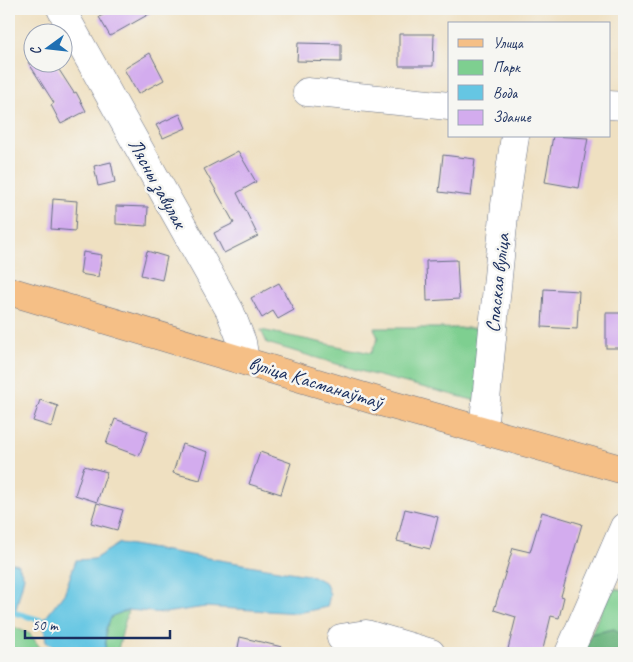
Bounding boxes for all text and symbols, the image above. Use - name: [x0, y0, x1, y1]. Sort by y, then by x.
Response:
- north arrow: [22, 22, 72, 72]
- legend: [448, 22, 610, 138]
- text: Улица: [493, 34, 524, 53]
- text: С: [26, 44, 45, 57]
- text: Парк: [493, 58, 521, 77]
- text: Вода: [493, 84, 518, 103]
- text: Здание: [493, 108, 532, 127]
- street label: Лясны завулак: [122, 134, 193, 234]
- street label: Спаская вуліца: [480, 231, 515, 334]
- street label: вуліца Касманаўтаў: [246, 350, 388, 415]
- scale bar: [25, 607, 170, 639]
- text: 50 m: [32, 616, 59, 635]

